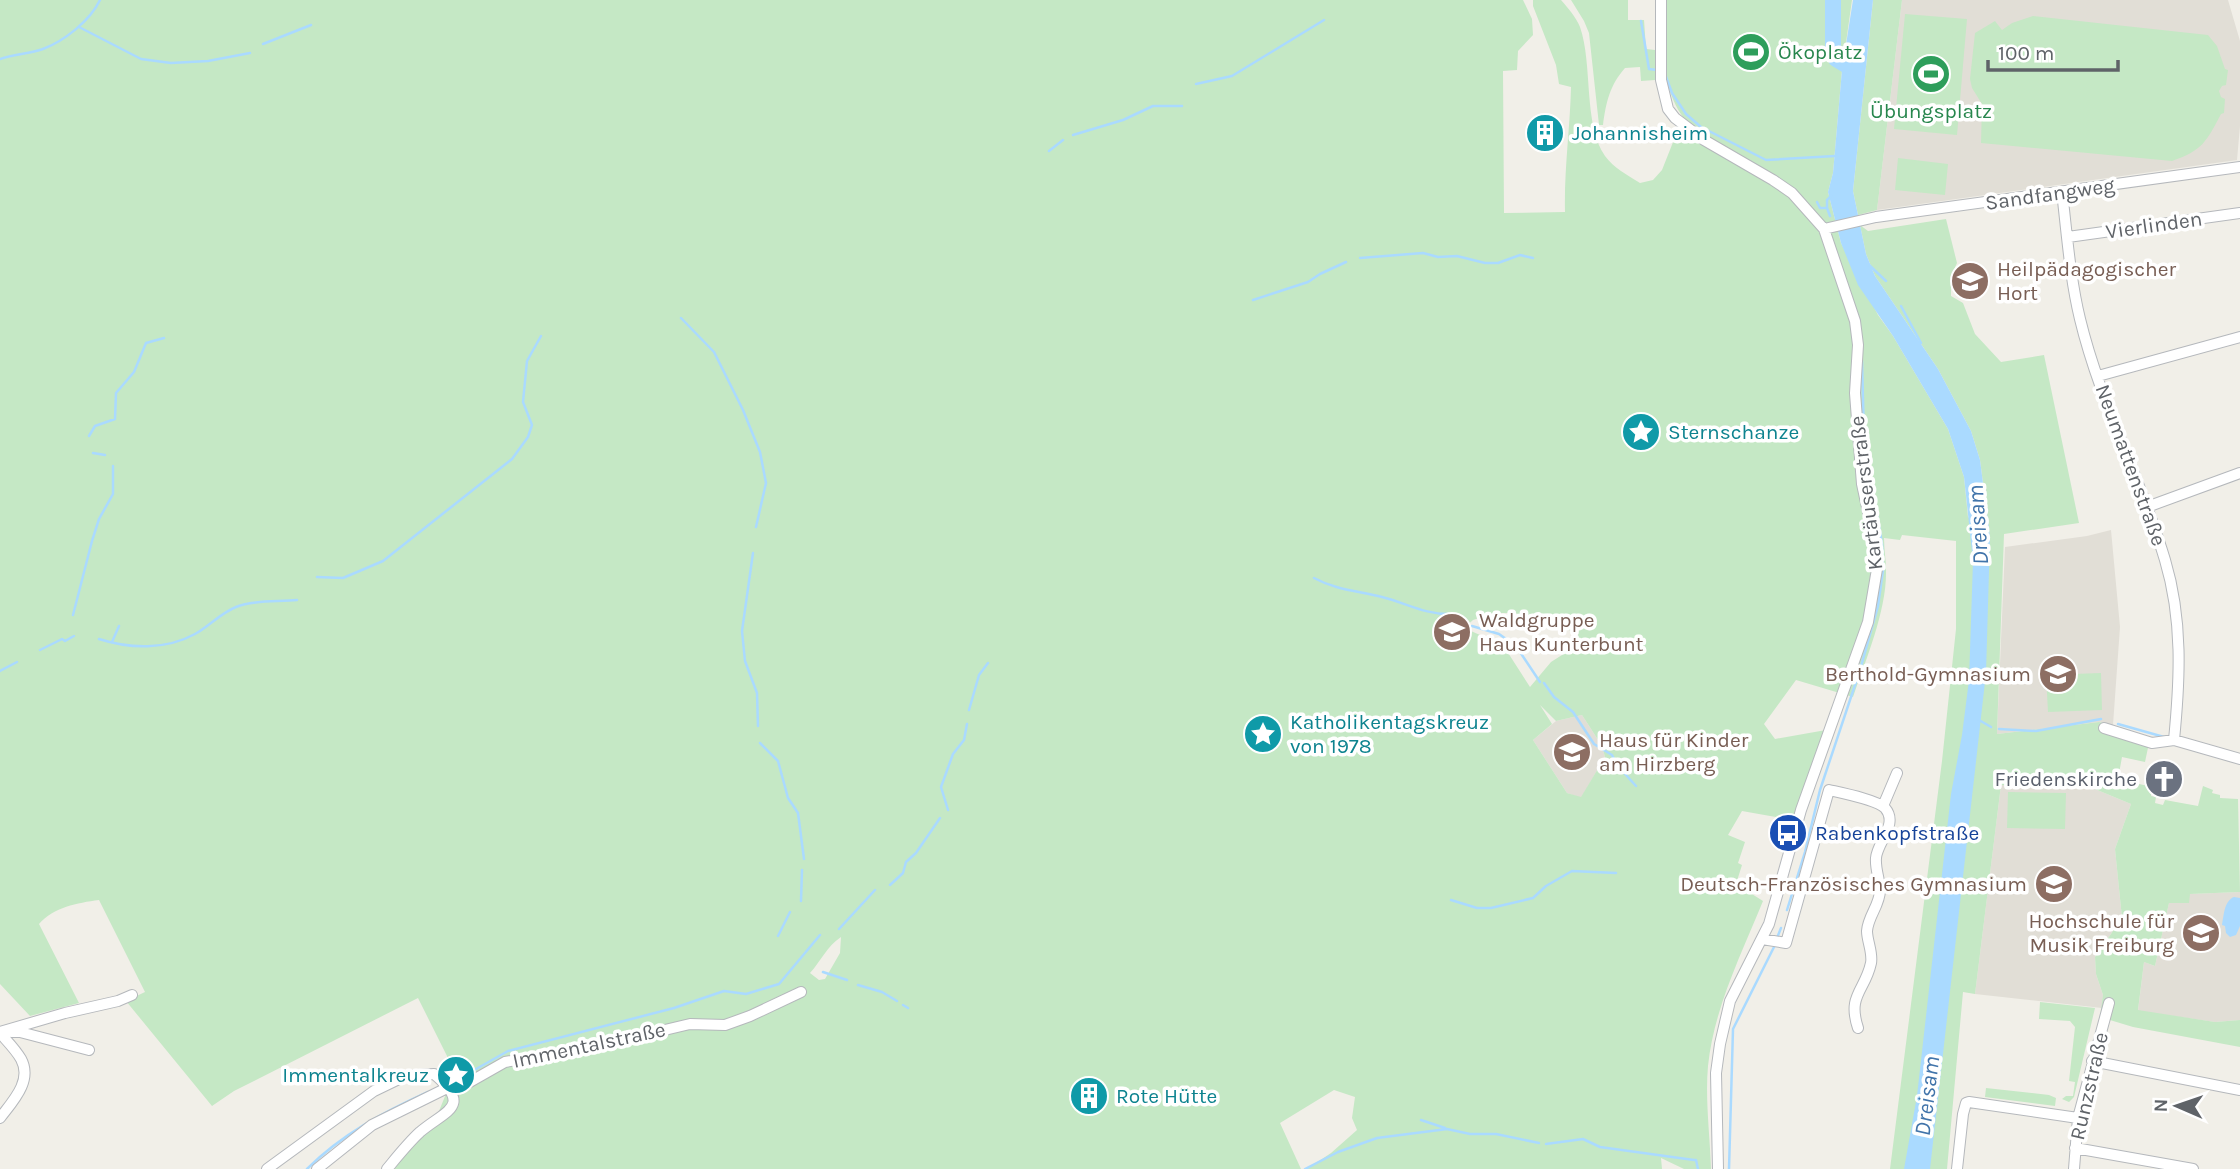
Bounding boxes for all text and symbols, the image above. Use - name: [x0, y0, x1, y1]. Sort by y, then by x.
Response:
- scale bar: [1988, 28, 2118, 72]
- sports icon: Ökoplatz: [1730, 31, 1772, 73]
- place label: Ökoplatz: [1778, 40, 1862, 64]
- text: 100 m: [1998, 41, 2055, 65]
- sports icon: Übungsplatz: [1910, 53, 1952, 95]
- place label: Übungsplatz: [1870, 99, 1992, 123]
- building icon: Johannisheim: [1524, 112, 1566, 154]
- place label: Johannisheim: [1572, 121, 1708, 145]
- street label: Sandfangweg: [1984, 173, 2116, 215]
- street label: Vierlinden: [2104, 206, 2204, 244]
- place label: Heilpädagogischer Hort: [1997, 257, 2177, 305]
- school or university icon: Heilpädagogischer Hort: [1949, 260, 1991, 302]
- street label: Neumattenstraße: [2091, 381, 2171, 549]
- place icon: Sternschanze: [1620, 411, 1662, 453]
- street label: Kartäuserstraße: [1845, 414, 1887, 572]
- place label: Sternschanze: [1668, 420, 1799, 444]
- water label: Dreisam: [1962, 484, 1994, 566]
- place label: Waldgruppe Haus Kunterbunt: [1479, 608, 1644, 656]
- school or university icon: Waldgruppe Haus Kunterbunt: [1431, 611, 1473, 653]
- school or university icon: Berthold-Gymnasium: [2037, 653, 2079, 695]
- place label: Berthold-Gymnasium: [1825, 662, 2031, 686]
- place label: Katholikentagskreuz von 1978: [1290, 710, 1489, 758]
- place icon: Katholikentagskreuz von 1978: [1242, 713, 1284, 755]
- place label: Haus für Kinder am Hirzberg: [1599, 728, 1749, 776]
- school or university icon: Haus für Kinder am Hirzberg: [1551, 731, 1593, 773]
- church icon: Friedenskirche: [2143, 758, 2185, 800]
- place label: Friedenskirche: [1994, 767, 2137, 791]
- bus stop icon: Rabenkopfstraße: [1767, 812, 1809, 854]
- place label: Rabenkopfstraße: [1815, 821, 1979, 845]
- school or university icon: Deutsch-Französisches Gymnasium: [2033, 863, 2075, 905]
- place label: Deutsch-Französisches Gymnasium: [1680, 872, 2027, 896]
- place label: Hochschule für Musik Freiburg: [2029, 909, 2174, 957]
- school or university icon: Hochschule für Musik Freiburg: [2180, 912, 2222, 954]
- street label: Immentalstraße: [510, 1017, 668, 1073]
- street label: Runzstraße: [2065, 1030, 2113, 1142]
- place icon: Immentalkreuz: [435, 1054, 477, 1096]
- water label: Dreisam: [1909, 1055, 1945, 1137]
- place label: Immentalkreuz: [282, 1063, 429, 1087]
- north arrow: [2142, 1071, 2212, 1141]
- building icon: Rote Hütte: [1068, 1075, 1110, 1117]
- place label: Rote Hütte: [1116, 1084, 1217, 1108]
- text: N: [2150, 1098, 2172, 1113]

